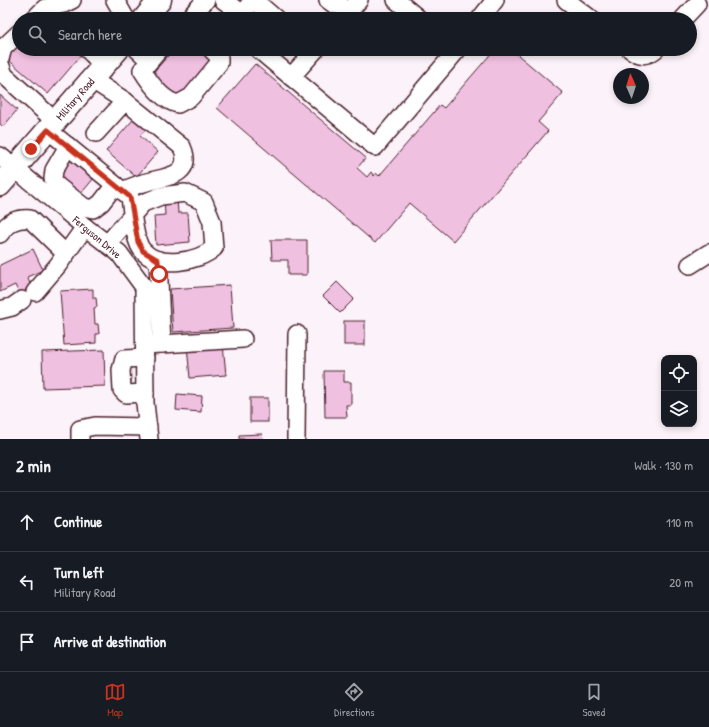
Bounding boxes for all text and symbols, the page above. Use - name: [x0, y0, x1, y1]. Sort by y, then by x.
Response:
- search box: [12, 12, 697, 56]
- icon: search: [26, 23, 48, 45]
- text: Search here: [58, 24, 122, 45]
- north arrow: [613, 68, 649, 104]
- street label: Military Road: [53, 74, 98, 123]
- route end: [22, 140, 40, 158]
- street label: Ferguson Drive: [69, 212, 125, 262]
- route start: [150, 265, 168, 283]
- map controls: [661, 355, 697, 427]
- button: locate: [661, 355, 697, 391]
- button: layers: [661, 391, 697, 427]
- text: 2 min: [16, 454, 51, 477]
- text: Walk · 130 m: [634, 456, 693, 474]
- icon: ahead: [16, 511, 38, 533]
- text: Continue: [54, 511, 102, 532]
- text: 110 m: [666, 513, 693, 531]
- text: Turn left: [54, 562, 104, 583]
- icon: left: [16, 571, 38, 593]
- text: 20 m: [669, 573, 693, 591]
- text: Military Road: [54, 583, 115, 601]
- icon: arrive: [16, 631, 38, 653]
- text: Arrive at destination: [54, 631, 166, 652]
- tab: Map: [104, 681, 126, 719]
- tab: Directions: [334, 681, 375, 719]
- tab: Saved: [583, 681, 605, 719]

